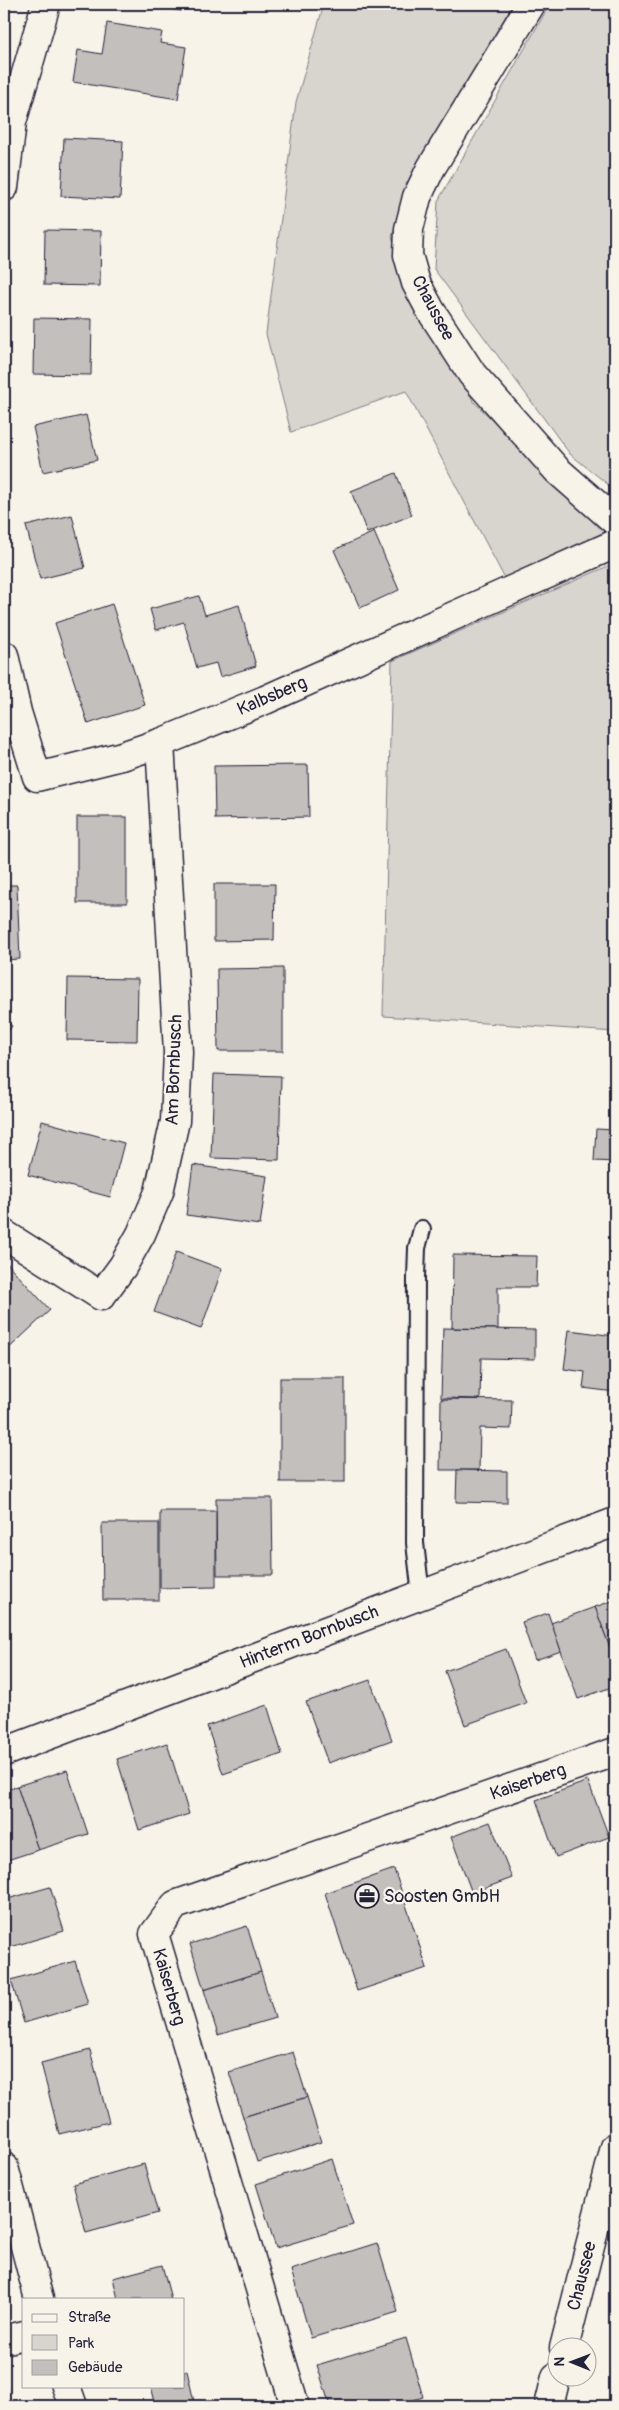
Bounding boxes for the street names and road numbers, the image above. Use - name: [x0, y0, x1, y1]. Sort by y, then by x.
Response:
- street label: Chaussee: [406, 271, 460, 345]
- street label: Kalbsberg: [234, 671, 310, 721]
- street label: Am Bornbusch: [161, 1014, 187, 1126]
- street label: Hinterm Bornbusch: [236, 1600, 382, 1674]
- street label: Kaiserberg: [487, 1758, 569, 1806]
- street label: Kaiserberg: [147, 1946, 191, 2028]
- street label: Chaussee: [562, 2239, 602, 2313]

